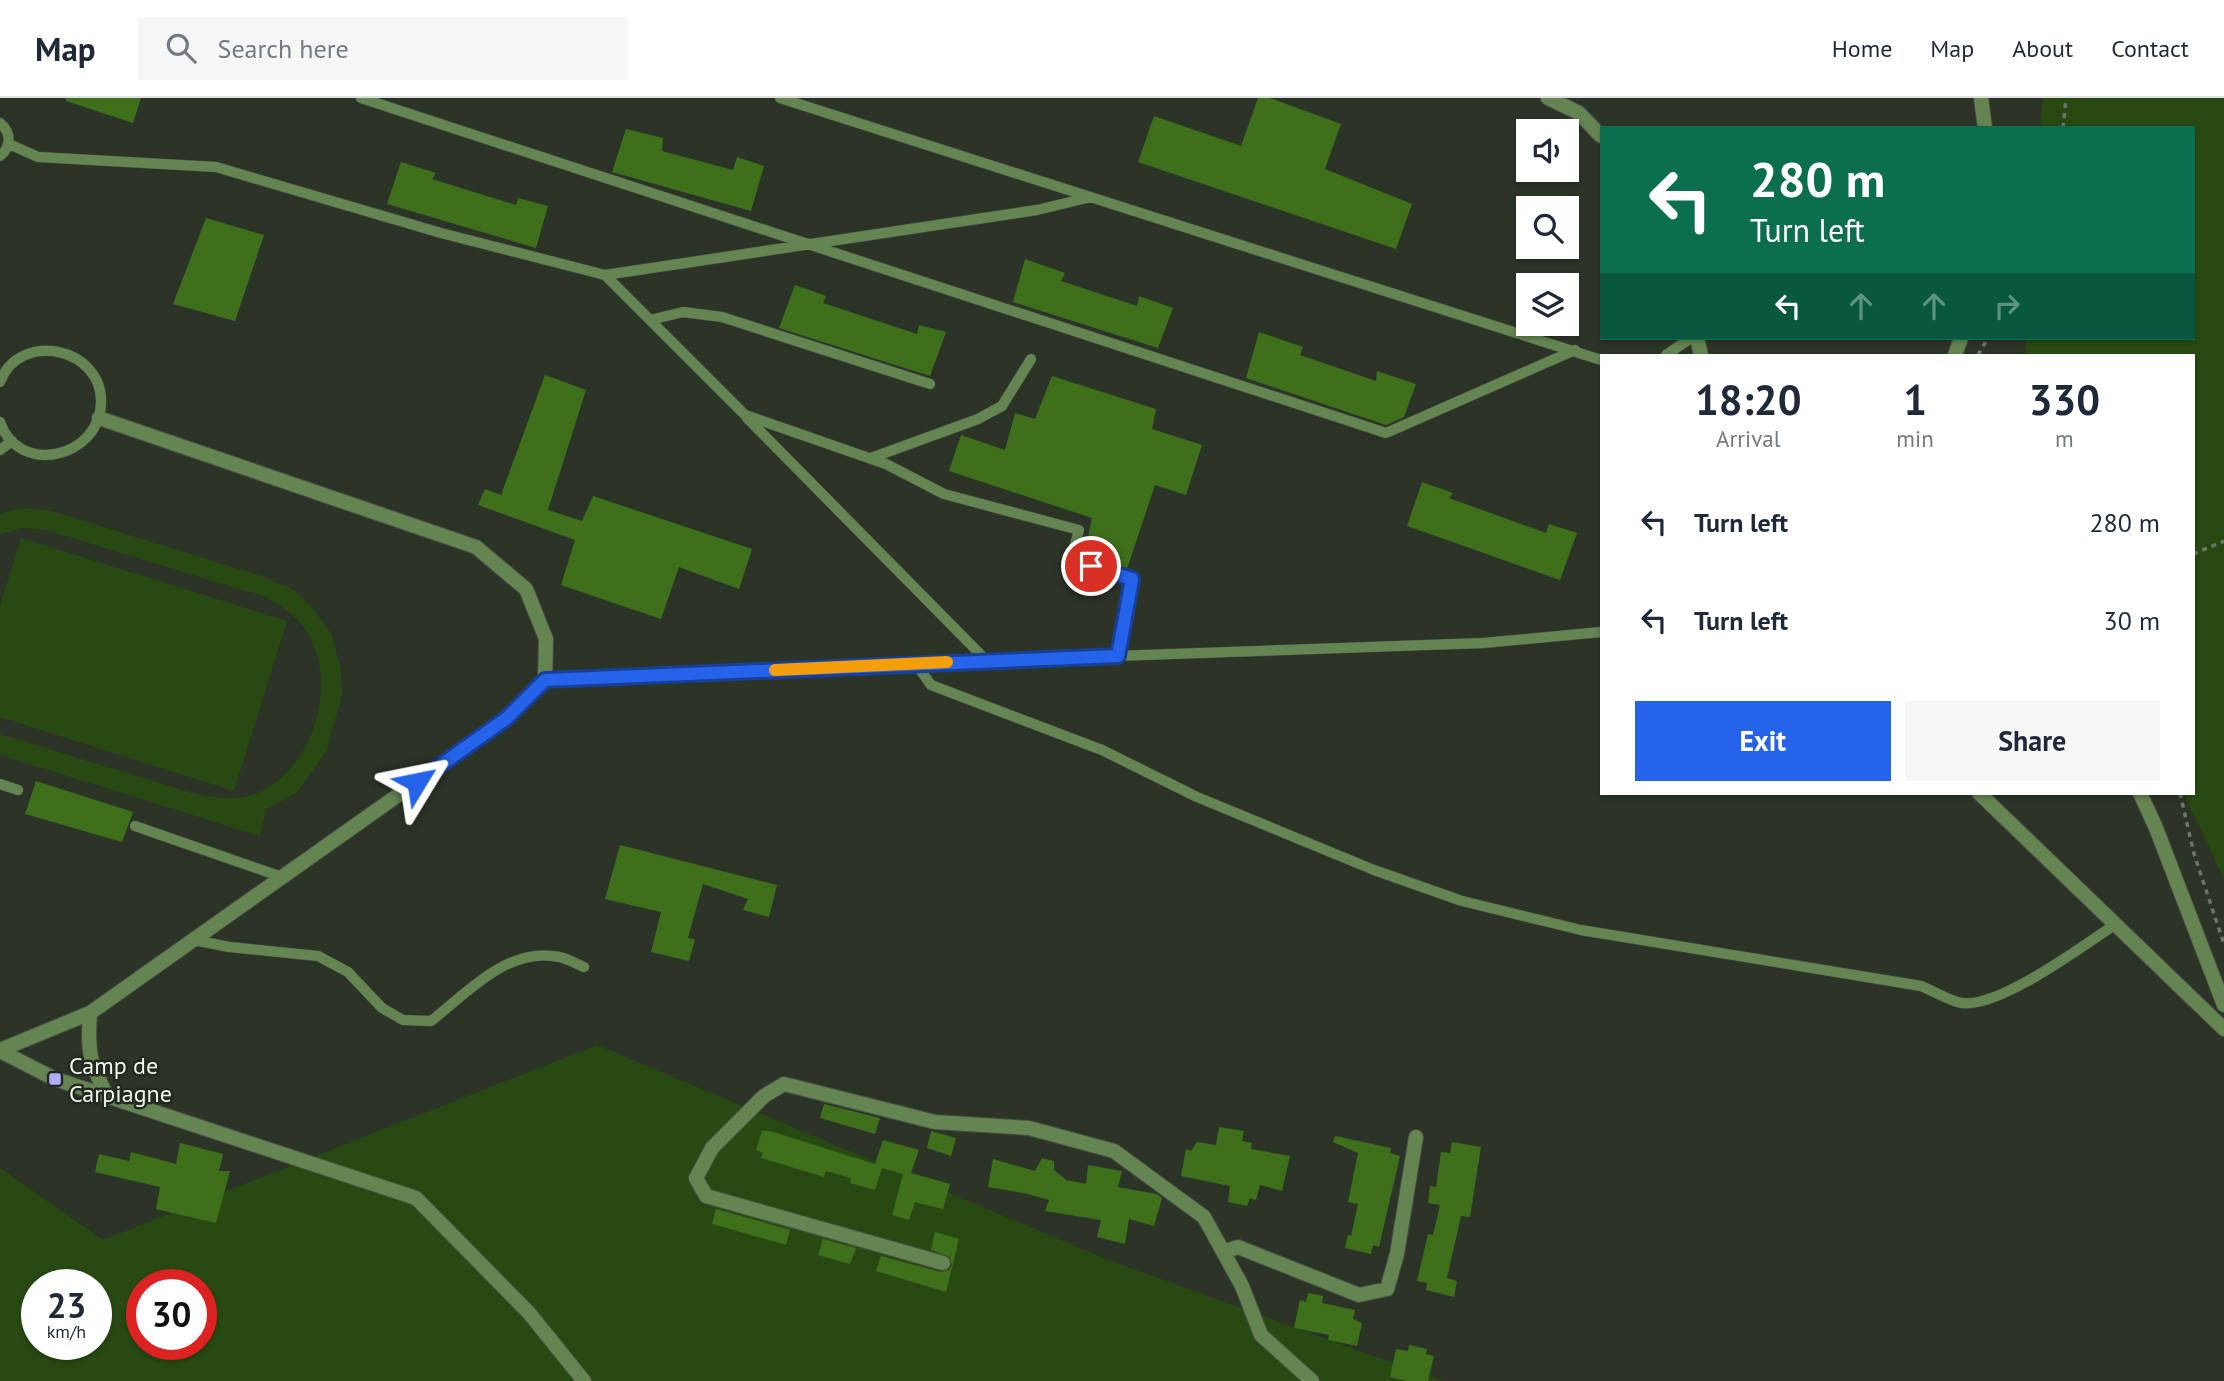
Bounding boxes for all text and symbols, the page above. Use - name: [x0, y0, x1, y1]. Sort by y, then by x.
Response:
- search box: [138, 17, 628, 80]
- text: Map: [35, 27, 96, 70]
- icon: search: [162, 29, 200, 67]
- text: Search here: [218, 32, 349, 65]
- text: Home: [1832, 33, 1892, 64]
- text: Map: [1930, 33, 1974, 64]
- text: About: [2012, 33, 2073, 64]
- text: Contact: [2111, 33, 2189, 64]
- map controls: [1516, 119, 1579, 336]
- button: sound: [1516, 119, 1579, 182]
- text: 280 m: [1750, 147, 1885, 211]
- icon: left: [1635, 154, 1726, 245]
- button: search: [1516, 196, 1579, 259]
- text: Turn left: [1750, 209, 1865, 251]
- button: layers: [1516, 273, 1579, 336]
- icon: left: [1769, 287, 1807, 325]
- icon: ahead: [1842, 287, 1880, 325]
- icon: ahead: [1915, 287, 1953, 325]
- icon: right: [1988, 287, 2026, 325]
- text: 18:20: [1695, 372, 1801, 427]
- text: 1: [1903, 372, 1927, 427]
- text: 330: [2029, 372, 2100, 427]
- text: Arrival: [1716, 424, 1780, 453]
- text: min: [1896, 424, 1934, 453]
- text: m: [2055, 424, 2074, 453]
- icon: left: [1635, 503, 1673, 541]
- text: Turn left: [1694, 506, 1788, 539]
- text: 280 m: [2089, 506, 2160, 539]
- pin: [1061, 536, 1121, 596]
- icon: arrive: [1072, 547, 1110, 585]
- icon: left: [1635, 601, 1673, 639]
- text: Turn left: [1694, 604, 1788, 637]
- text: 30 m: [2104, 604, 2160, 637]
- button: Exit: [1635, 701, 1891, 781]
- button: Share: [1905, 701, 2160, 781]
- position arrow: [380, 745, 454, 819]
- place label: Camp de Carpiagne: [69, 1050, 172, 1109]
- marker: Camp de Carpiagne: [47, 1071, 63, 1087]
- speed limit sign: 30: [126, 1269, 217, 1360]
- text: 23: [47, 1282, 86, 1328]
- text: km/h: [47, 1320, 86, 1343]

